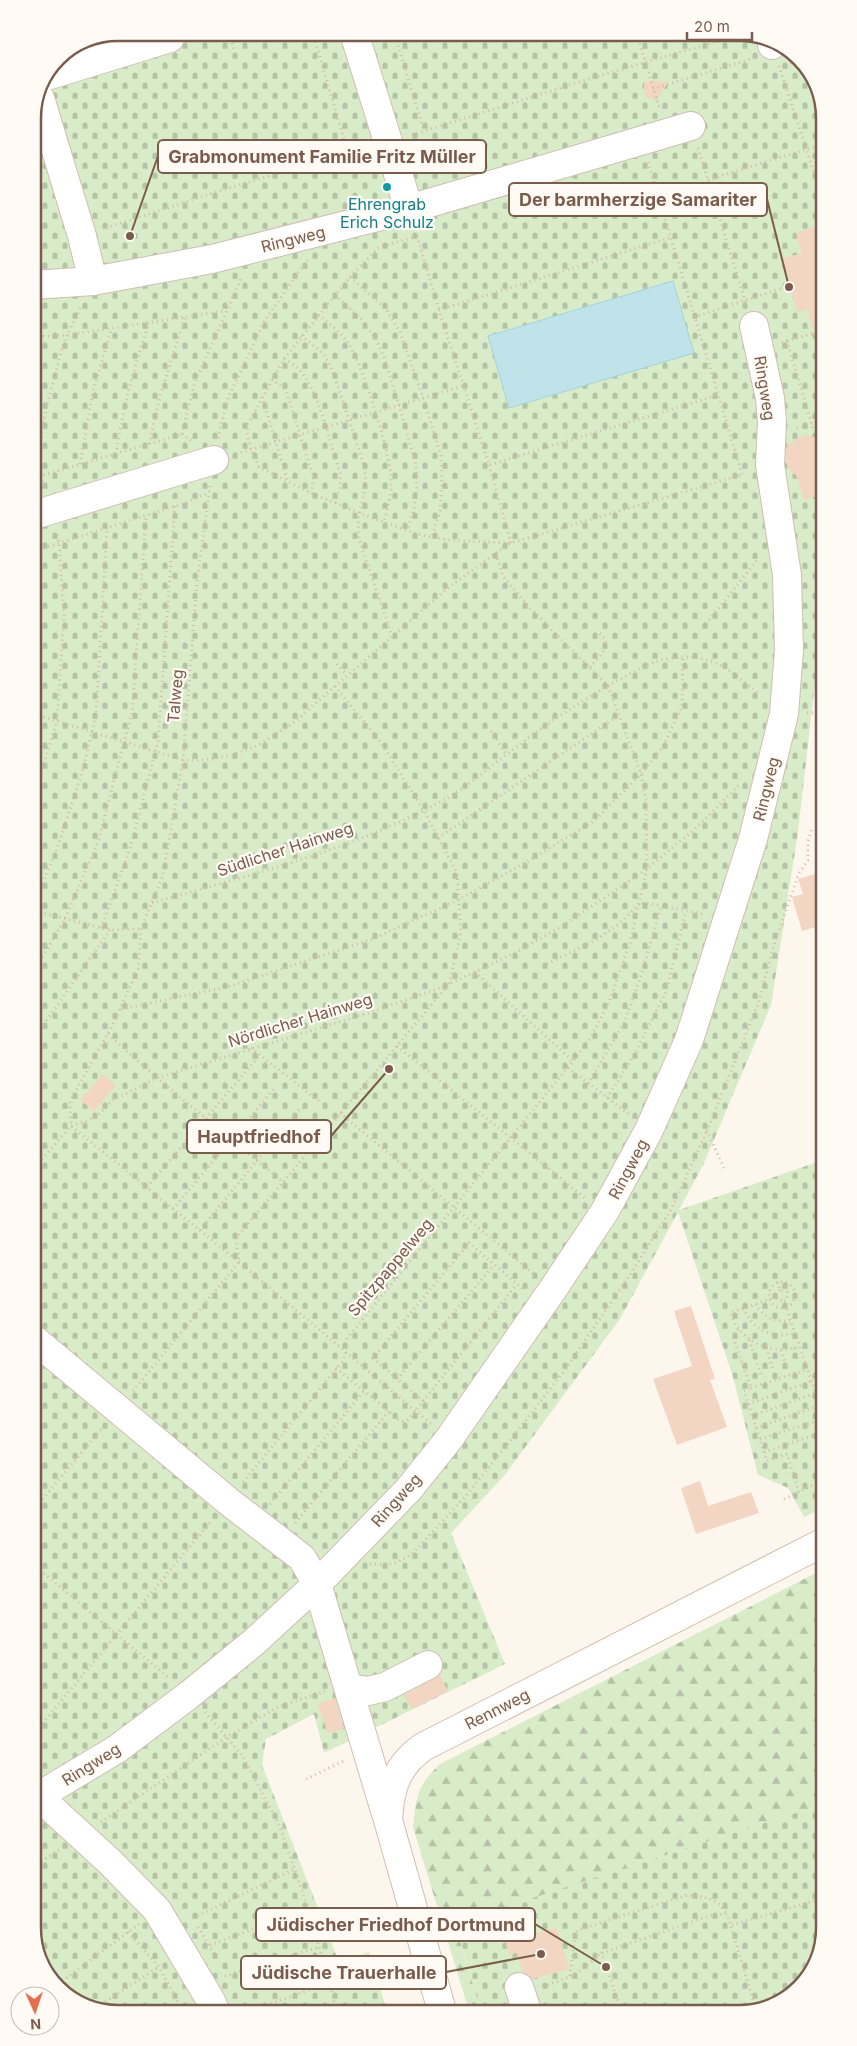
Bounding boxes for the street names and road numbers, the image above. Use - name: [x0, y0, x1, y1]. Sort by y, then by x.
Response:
- street label: Ringweg: [259, 221, 327, 257]
- street label: Ringweg: [750, 354, 780, 422]
- street label: Talweg: [163, 668, 187, 724]
- street label: Ringweg: [748, 755, 784, 823]
- street label: Südlicher Hainweg: [214, 818, 356, 880]
- street label: Nördlicher Hainweg: [226, 989, 374, 1051]
- street label: Ringweg: [604, 1135, 652, 1203]
- street label: Spitzpappelweg: [343, 1214, 437, 1320]
- street label: Ringweg: [367, 1469, 425, 1531]
- street label: Rennweg: [461, 1684, 533, 1734]
- street label: Ringweg: [58, 1738, 124, 1790]

